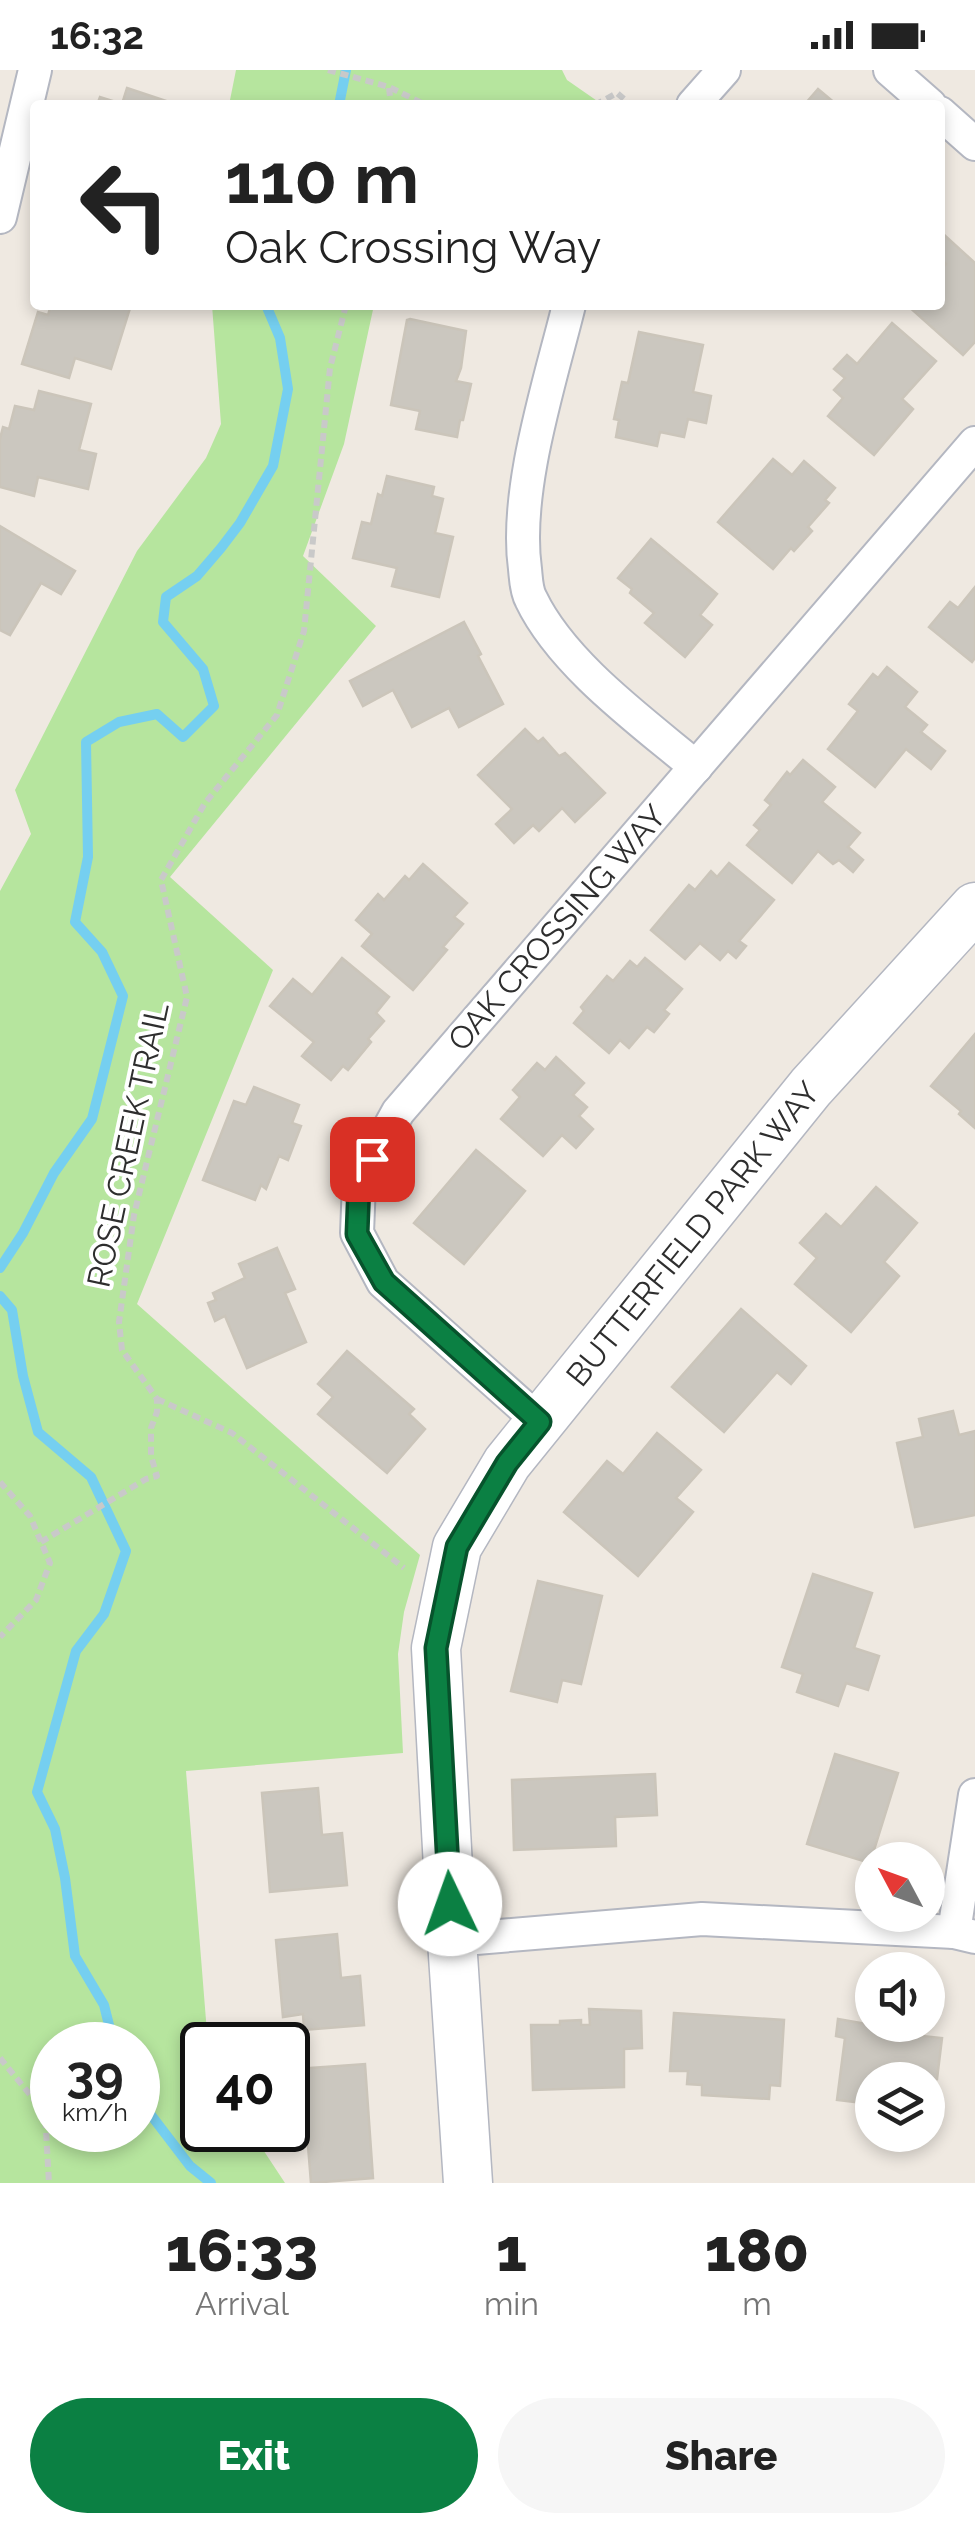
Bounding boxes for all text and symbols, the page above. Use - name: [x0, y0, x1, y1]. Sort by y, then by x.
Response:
- text: 16:32: [50, 13, 144, 58]
- text: 110 m: [225, 137, 419, 219]
- icon: left: [60, 140, 190, 270]
- text: Oak Crossing Way: [225, 221, 601, 274]
- street label: OAK CROSSING WAY: [440, 797, 673, 1058]
- street label: ROSE CREEK TRAIL: [79, 999, 176, 1290]
- street label: BUTTERFIELD PARK WAY: [559, 1074, 827, 1393]
- pin: [330, 1117, 415, 1202]
- icon: arrive: [345, 1132, 400, 1187]
- north arrow: [855, 1842, 945, 1932]
- map controls: [855, 1842, 945, 2152]
- position arrow: [398, 1852, 502, 1956]
- button: sound: [855, 1952, 945, 2042]
- speed limit sign: 40: [180, 2022, 310, 2152]
- text: 39: [66, 2045, 124, 2104]
- button: layers: [855, 2062, 945, 2152]
- text: km/h: [62, 2097, 128, 2127]
- text: 16:33: [166, 2215, 318, 2285]
- text: 1: [496, 2215, 527, 2285]
- text: 180: [705, 2215, 809, 2285]
- text: Arrival: [195, 2285, 289, 2322]
- text: min: [484, 2285, 539, 2322]
- text: m: [742, 2285, 772, 2322]
- button: Exit: [30, 2398, 478, 2513]
- button: Share: [498, 2398, 945, 2513]

